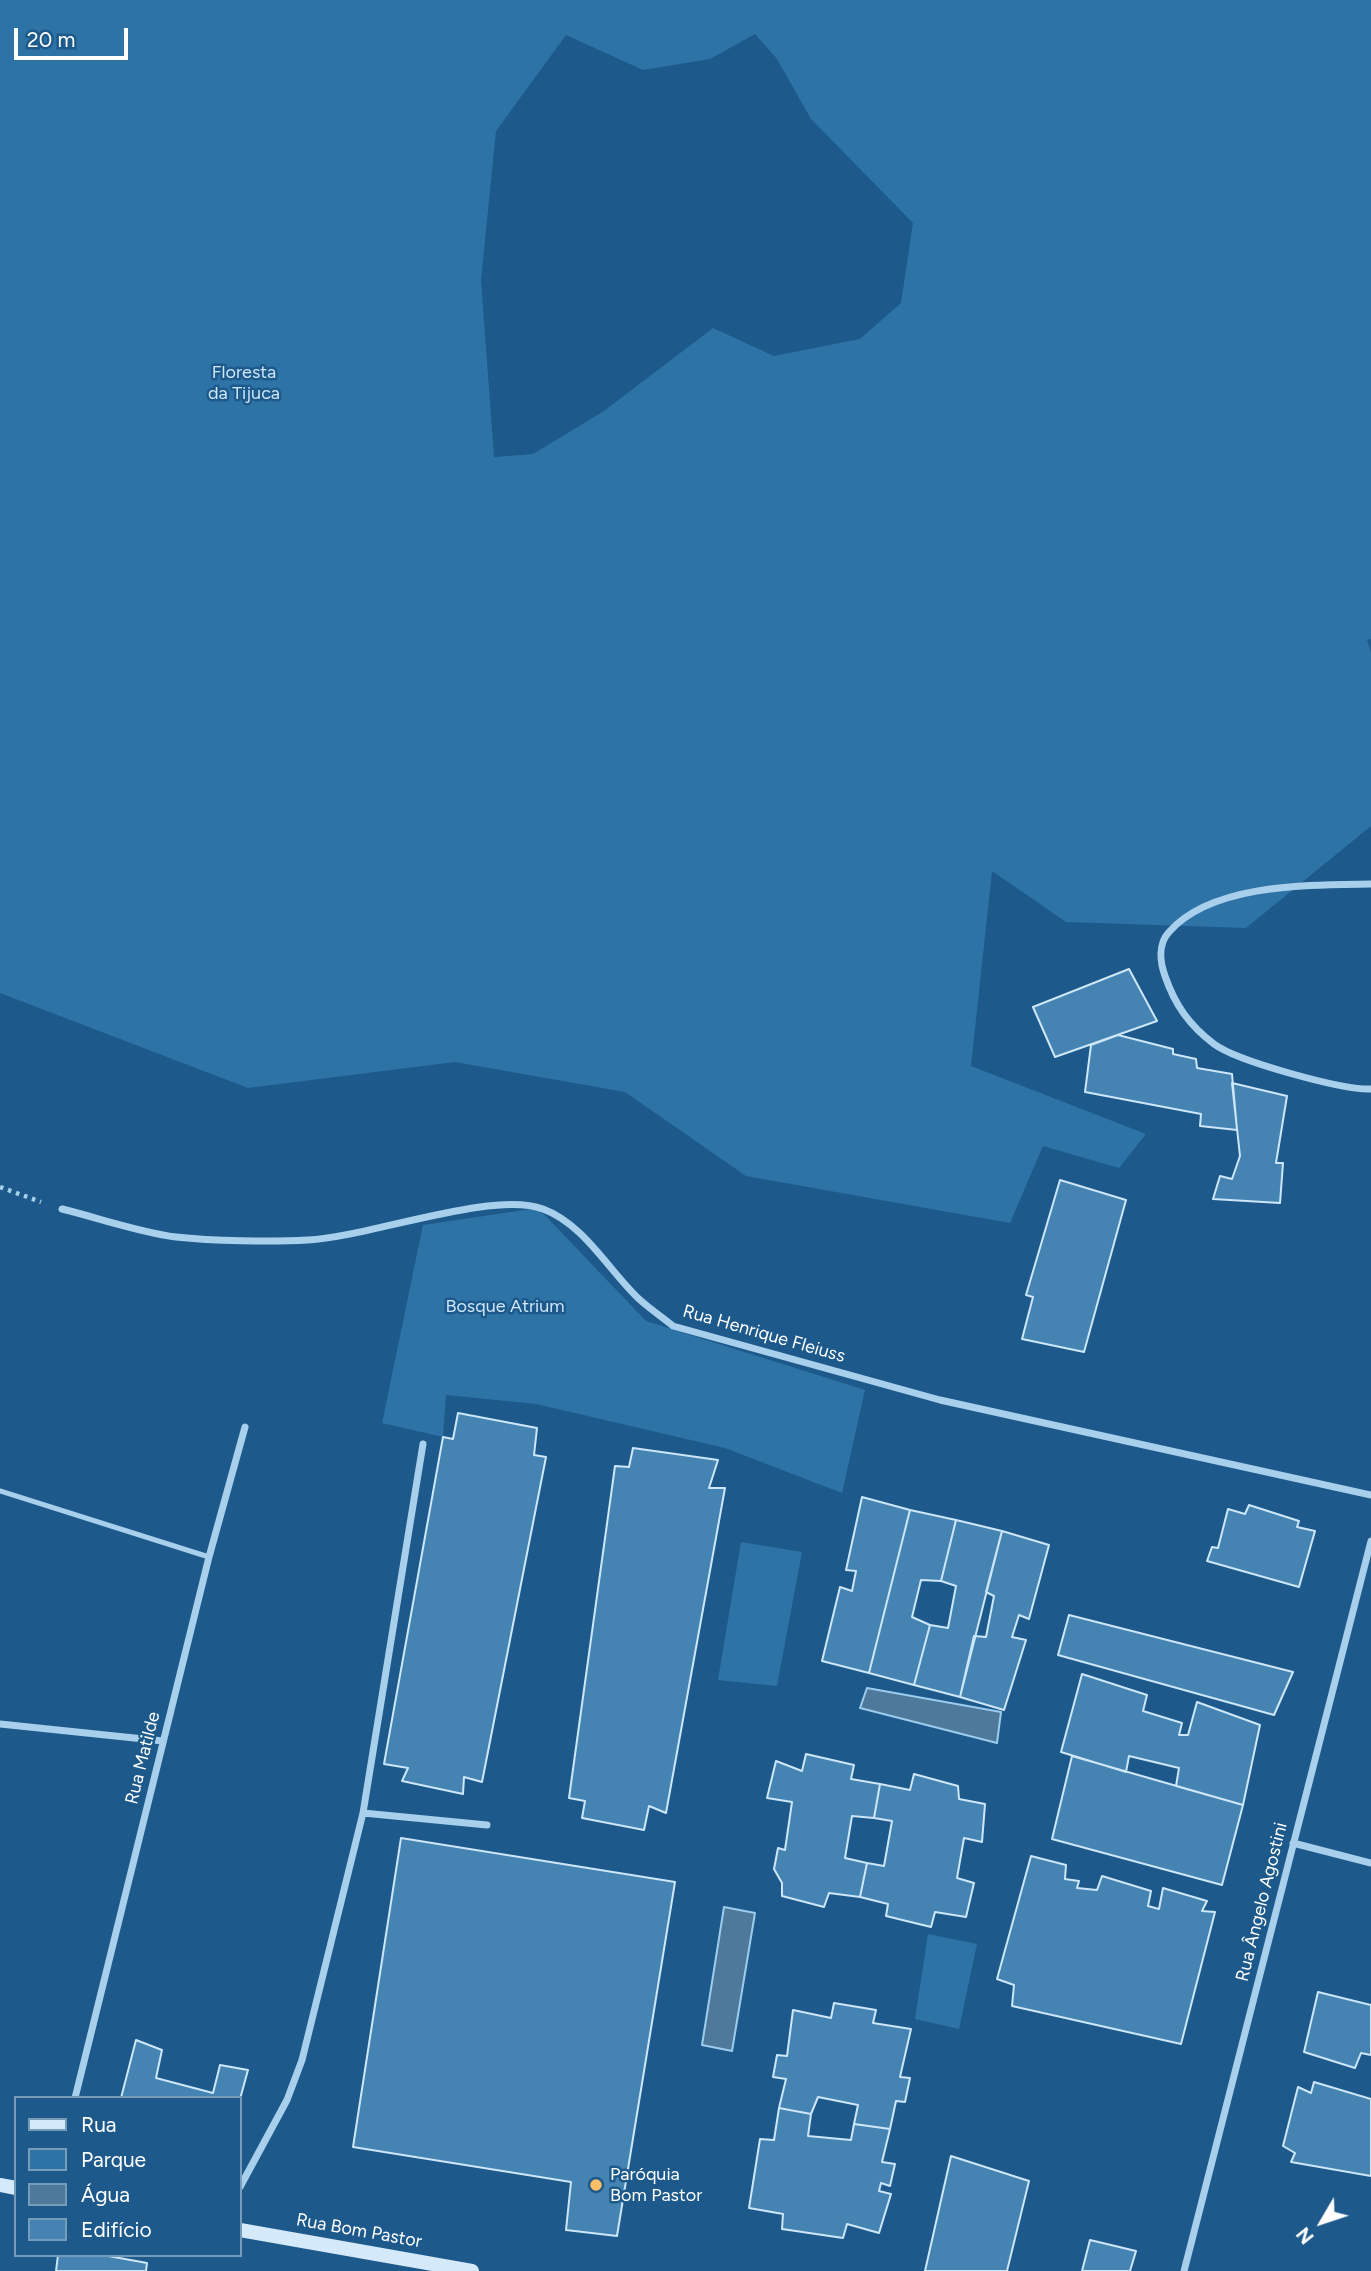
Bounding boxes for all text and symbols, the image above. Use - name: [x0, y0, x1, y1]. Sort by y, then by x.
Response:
- scale bar: [18, 14, 131, 58]
- text: 20 m: [27, 27, 75, 52]
- park label: Floresta da Tijuca: [208, 362, 280, 404]
- park label: Bosque Atrium: [445, 1296, 565, 1318]
- street label: Rua Henrique Fleiuss: [680, 1300, 848, 1368]
- street label: Rua Matilde: [121, 1709, 165, 1807]
- street label: Rua Ângelo Agostini: [1232, 1820, 1292, 1984]
- legend: [14, 2096, 242, 2257]
- text: Rua: [81, 2112, 117, 2137]
- text: Parque: [81, 2147, 146, 2172]
- place label: Paróquia Bom Pastor: [610, 2164, 702, 2206]
- marker: Paróquia Bom Pastor: [588, 2177, 604, 2193]
- text: Água: [81, 2182, 130, 2207]
- north arrow: [1287, 2187, 1357, 2257]
- street label: Rua Bom Pastor: [294, 2209, 424, 2253]
- text: Edifício: [81, 2217, 152, 2242]
- text: N: [1292, 2223, 1319, 2248]

